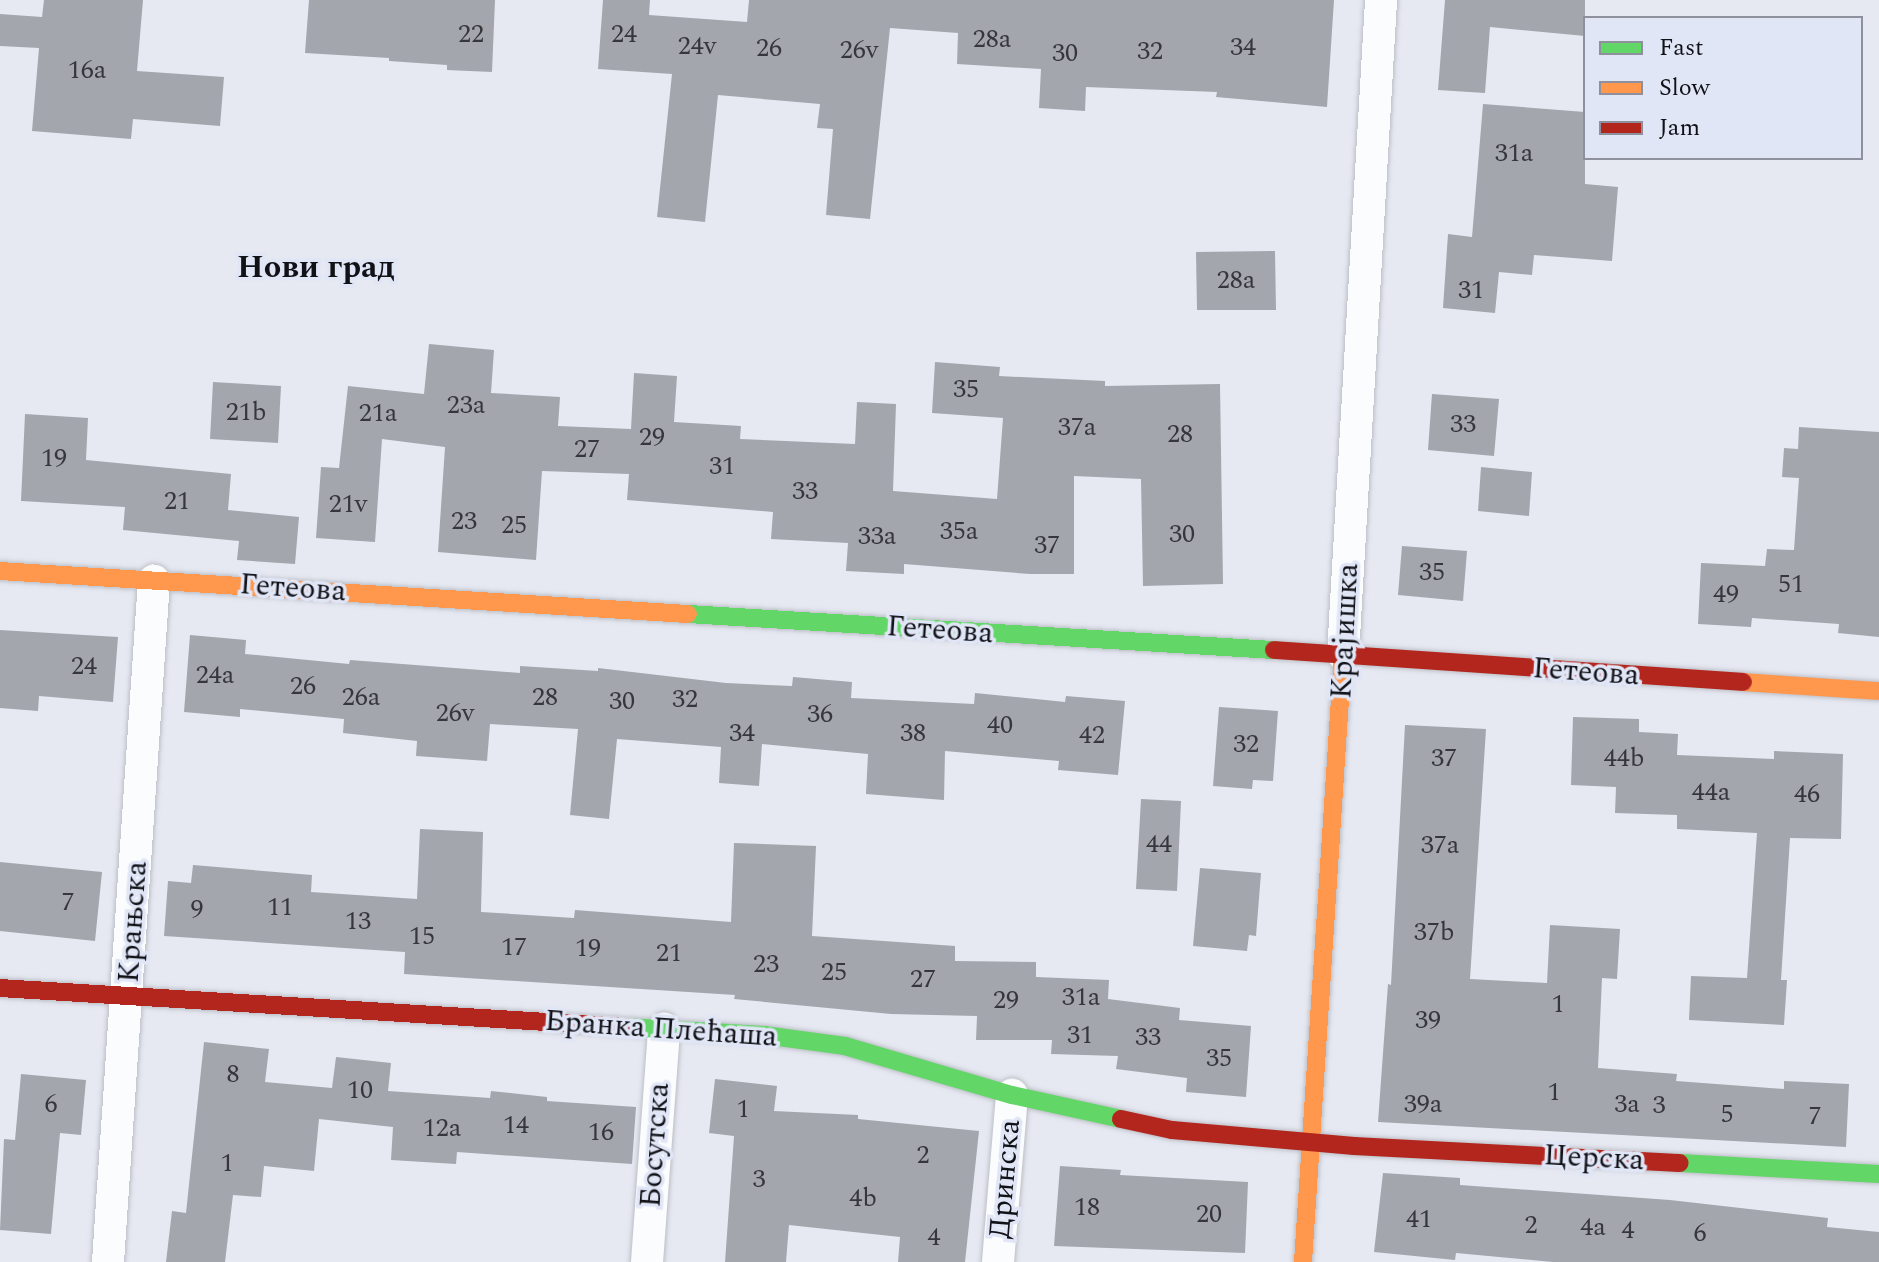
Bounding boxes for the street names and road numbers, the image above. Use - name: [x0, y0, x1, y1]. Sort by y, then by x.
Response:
- street label: Крајишка: [1323, 562, 1367, 700]
- street label: Гетеова: [239, 566, 347, 610]
- street label: Гетеова: [886, 608, 994, 652]
- street label: Гетеова: [1532, 650, 1640, 694]
- street label: Крањска: [111, 860, 155, 984]
- street label: Бранка Плећаша: [544, 1003, 778, 1055]
- street label: Босутска: [633, 1081, 677, 1209]
- street label: Дринска: [982, 1118, 1028, 1240]
- street label: Церска: [1543, 1137, 1645, 1179]

